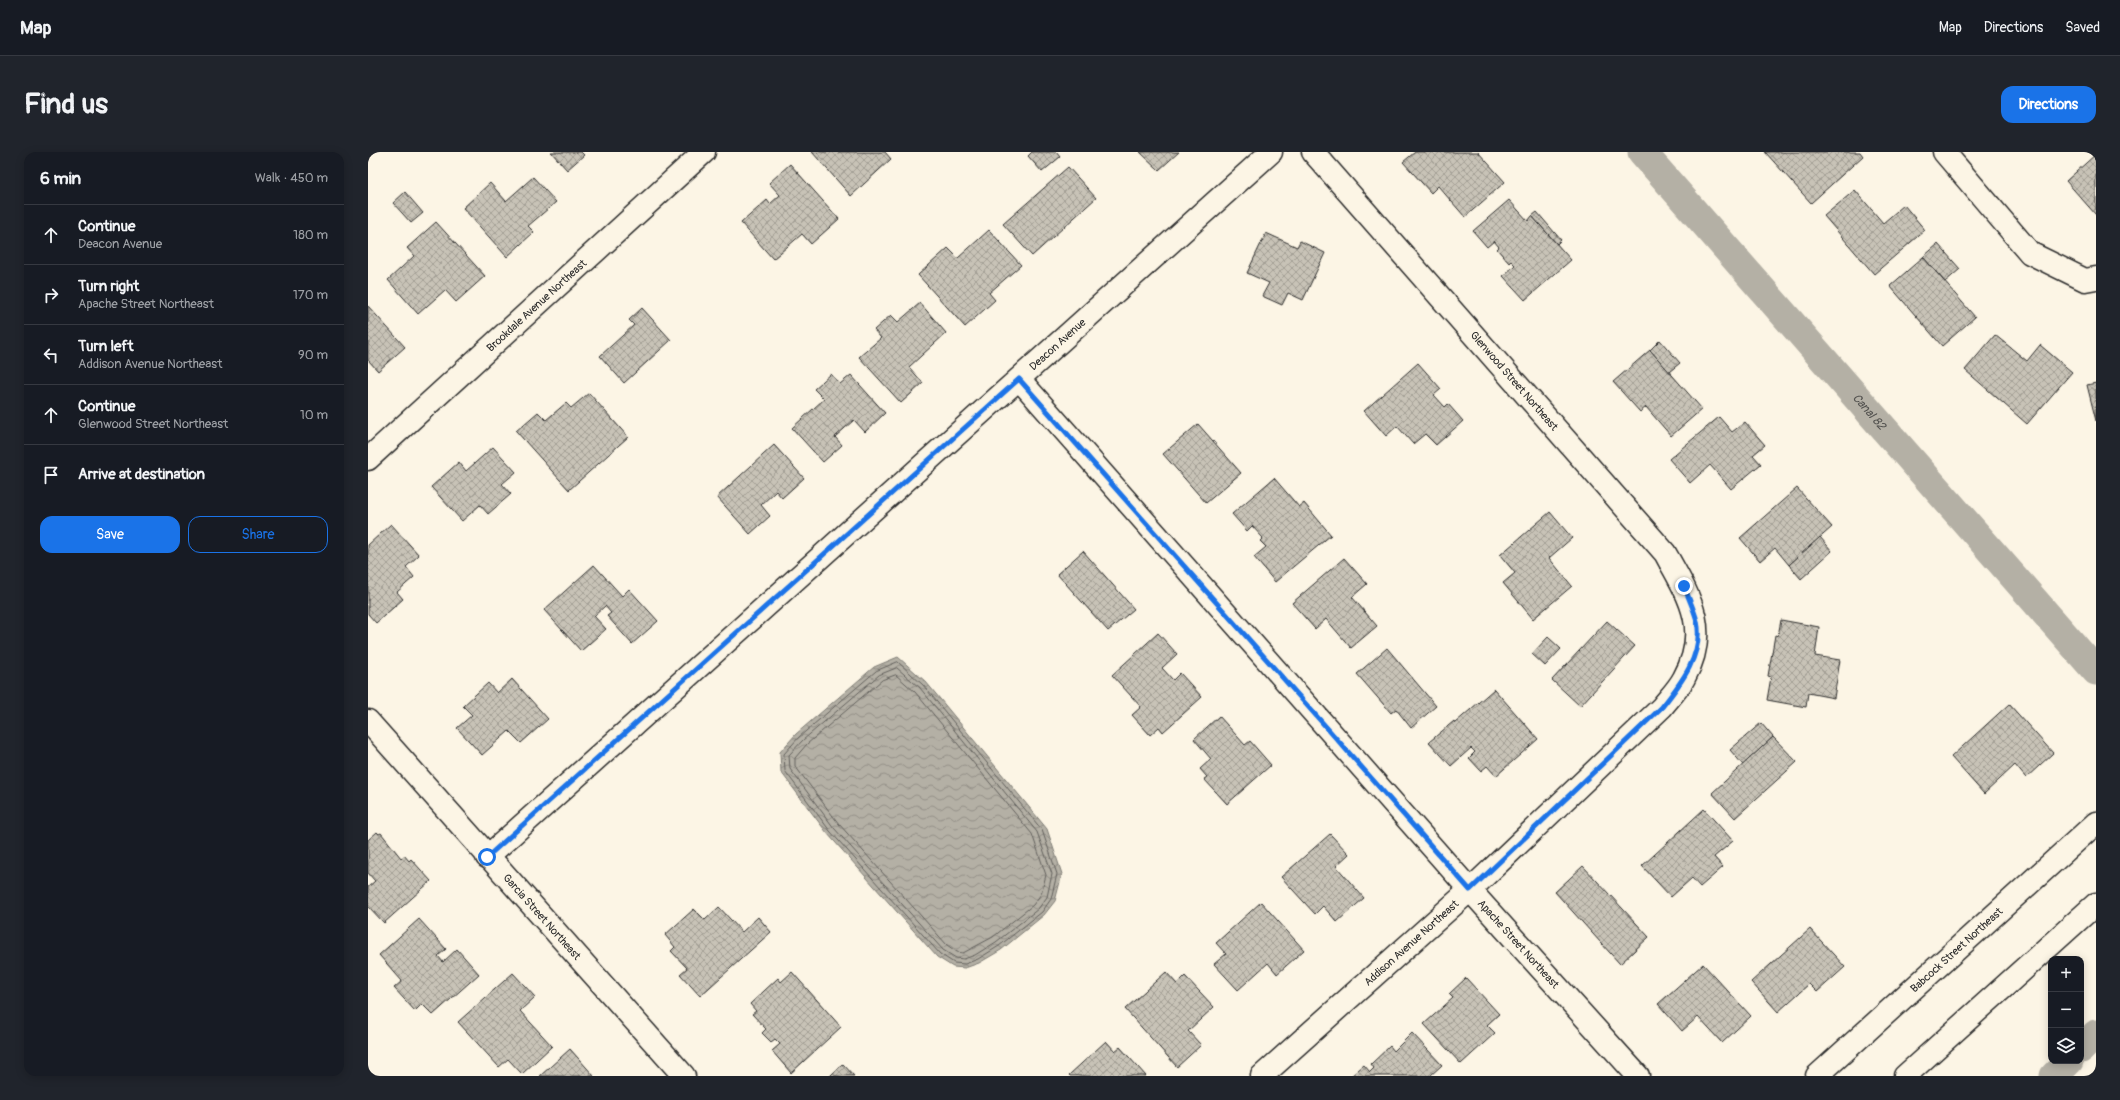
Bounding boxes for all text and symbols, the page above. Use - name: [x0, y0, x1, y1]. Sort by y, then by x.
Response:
- text: Map: [20, 16, 51, 40]
- text: Map: [1939, 19, 1962, 36]
- text: Directions: [1984, 19, 2043, 36]
- text: Saved: [2065, 19, 2100, 36]
- button: Directions: [2001, 86, 2096, 123]
- text: Find us: [24, 87, 108, 122]
- text: 6 min: [40, 168, 81, 189]
- text: Walk · 450 m: [255, 170, 328, 186]
- text: Continue: [78, 217, 136, 236]
- icon: ahead: [40, 224, 62, 246]
- text: 180 m: [293, 227, 328, 243]
- text: Deacon Avenue: [78, 236, 162, 252]
- street label: Brookdale Avenue Northeast: [484, 256, 589, 354]
- text: Turn right: [78, 277, 139, 296]
- icon: right: [40, 284, 62, 306]
- text: 170 m: [293, 287, 328, 303]
- text: Apache Street Northeast: [78, 296, 214, 312]
- street label: Deacon Avenue: [1026, 315, 1089, 373]
- street label: Glenwood Street Northeast: [1467, 329, 1561, 434]
- text: Turn left: [78, 337, 134, 356]
- icon: left: [40, 344, 62, 366]
- text: 90 m: [298, 347, 328, 363]
- text: Addison Avenue Northeast: [78, 356, 222, 372]
- water label: Canal 82: [1849, 390, 1890, 434]
- text: Continue: [78, 397, 136, 416]
- icon: ahead: [40, 404, 62, 426]
- text: 10 m: [300, 407, 328, 423]
- text: Glenwood Street Northeast: [78, 416, 228, 432]
- icon: arrive: [40, 464, 62, 486]
- text: Arrive at destination: [78, 465, 205, 484]
- button: Save: [40, 516, 180, 553]
- button: Share: [188, 516, 328, 553]
- route end: [1675, 577, 1693, 595]
- route start: [478, 848, 496, 866]
- street label: Garcia Street Northeast: [501, 871, 584, 963]
- street label: Addison Avenue Northeast: [1361, 897, 1461, 988]
- street label: Apache Street Northeast: [1475, 897, 1562, 991]
- street label: Babcock Street Northeast: [1907, 904, 2005, 995]
- map controls: [2048, 956, 2084, 1064]
- button: +: [2048, 956, 2084, 992]
- button: −: [2048, 992, 2084, 1028]
- button: layers: [2048, 1028, 2084, 1064]

